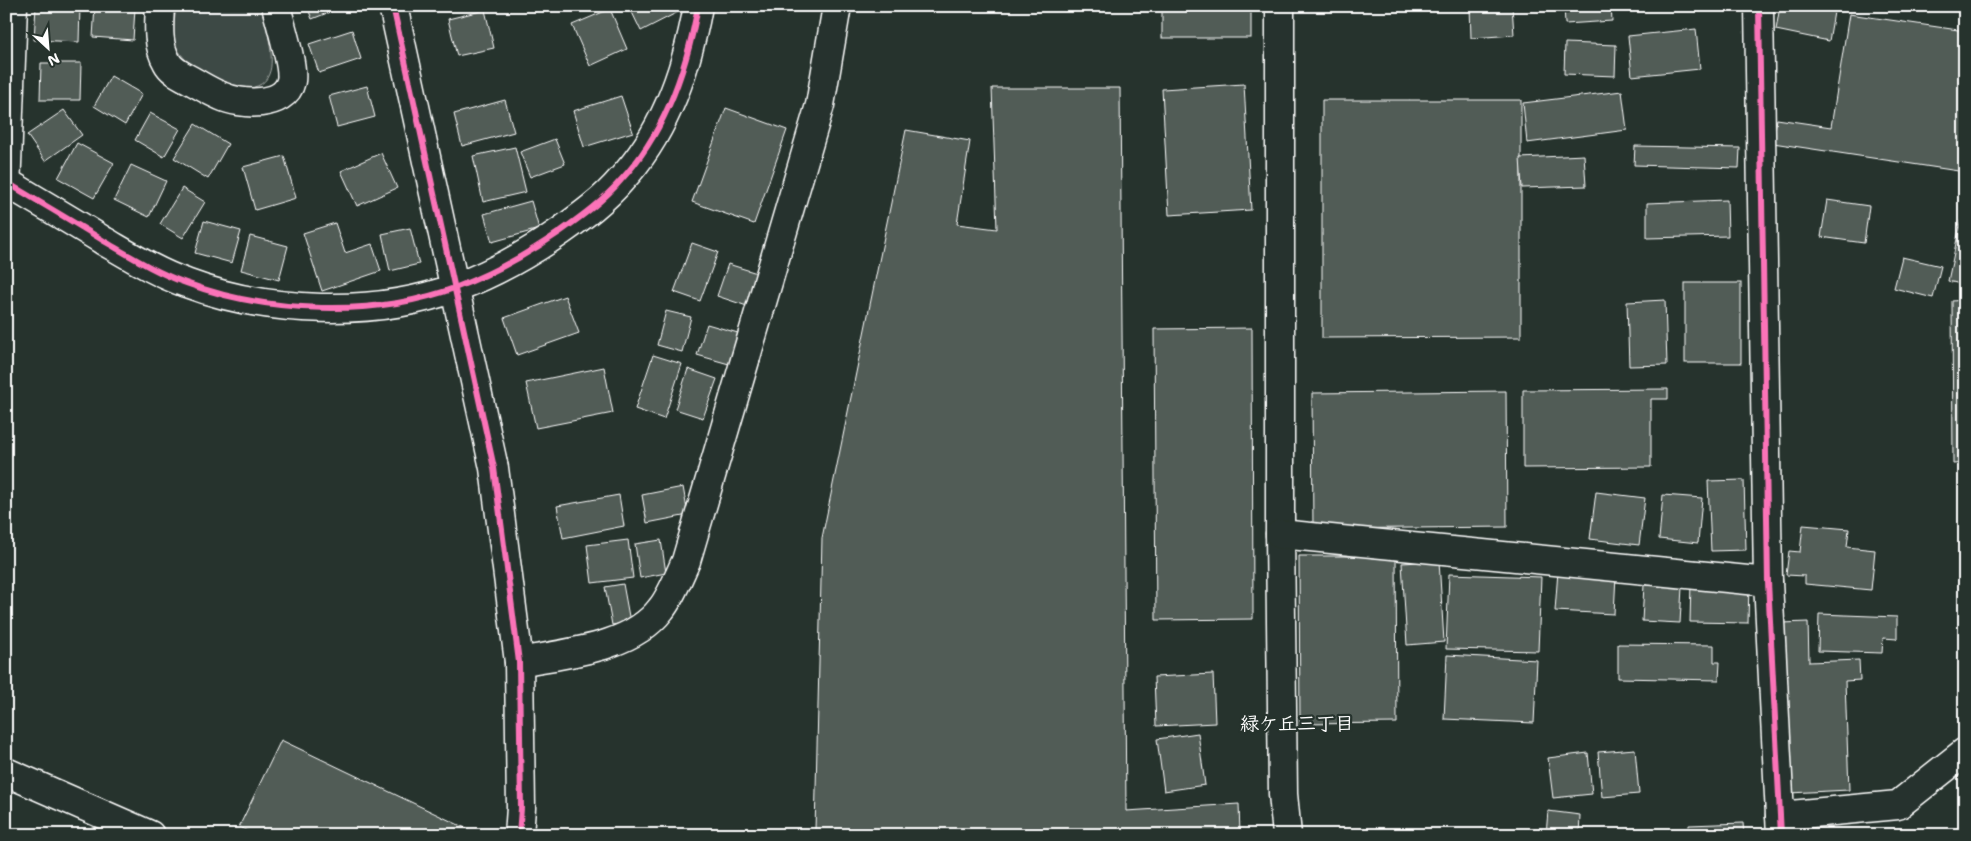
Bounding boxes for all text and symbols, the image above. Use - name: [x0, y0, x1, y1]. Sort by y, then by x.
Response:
- north arrow: [22, 22, 72, 72]
- text: N: [45, 49, 63, 70]
- district label: 緑ケ丘三丁目: [1240, 711, 1354, 736]

